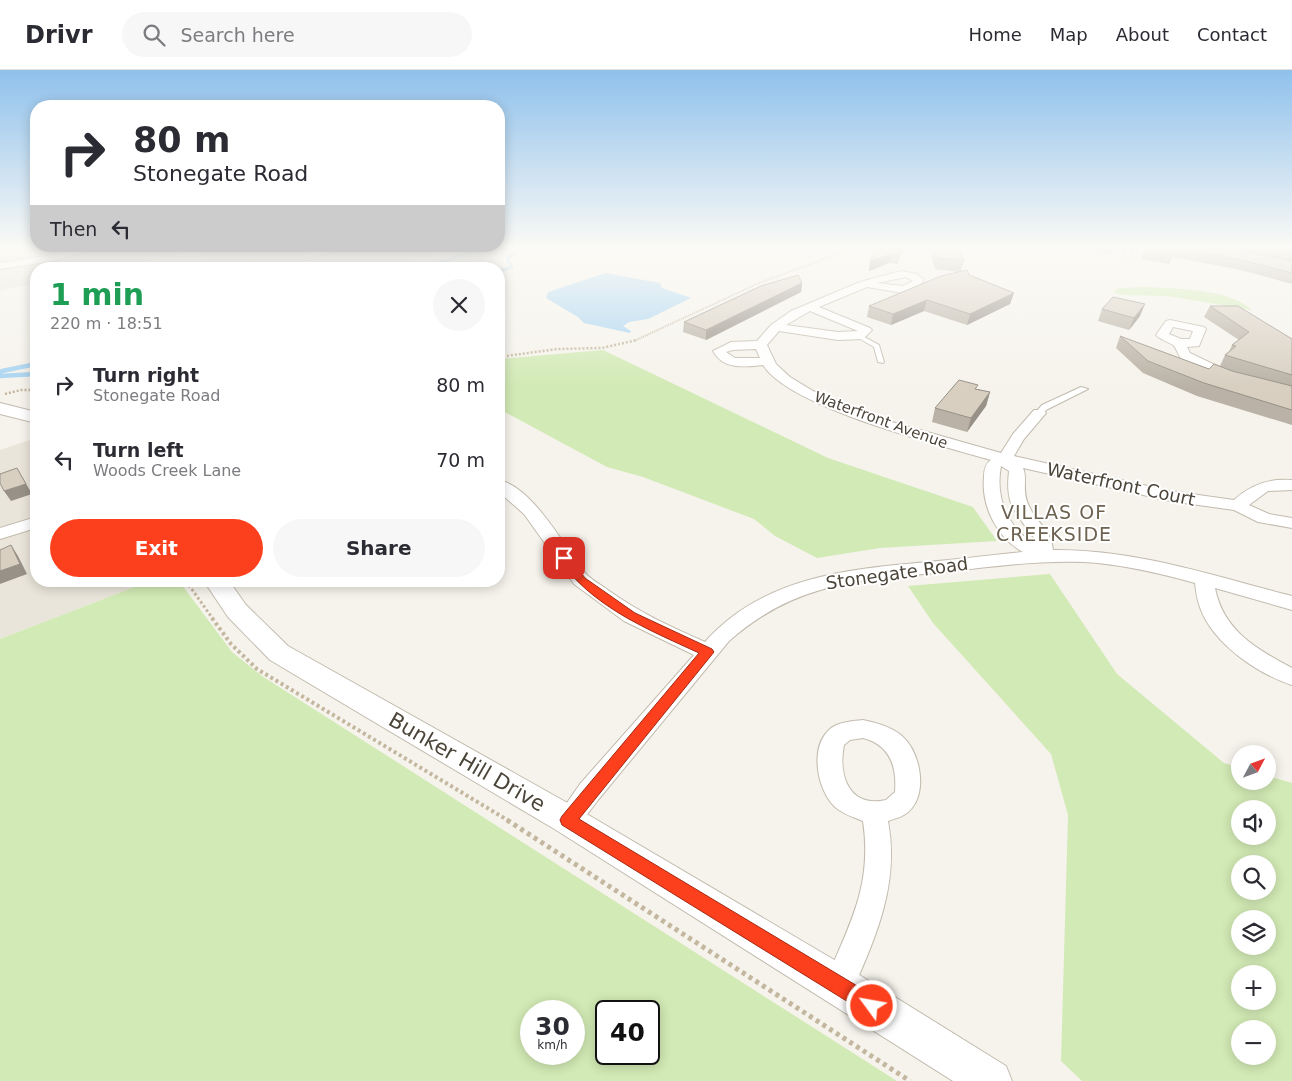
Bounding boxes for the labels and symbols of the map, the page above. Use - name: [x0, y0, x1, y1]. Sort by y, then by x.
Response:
- street label: Waterfront Avenue: [812, 388, 950, 452]
- street label: Waterfront Court: [1045, 458, 1197, 510]
- district label: VILLAS OF CREEKSIDE: [996, 501, 1112, 545]
- pin: [543, 537, 585, 579]
- street label: Stonegate Road: [825, 553, 969, 593]
- street label: Bunker Hill Drive: [385, 707, 549, 817]
- north arrow: [1231, 745, 1276, 790]
- position arrow: [845, 979, 897, 1031]
- speed limit sign: 40: [595, 1000, 660, 1065]

